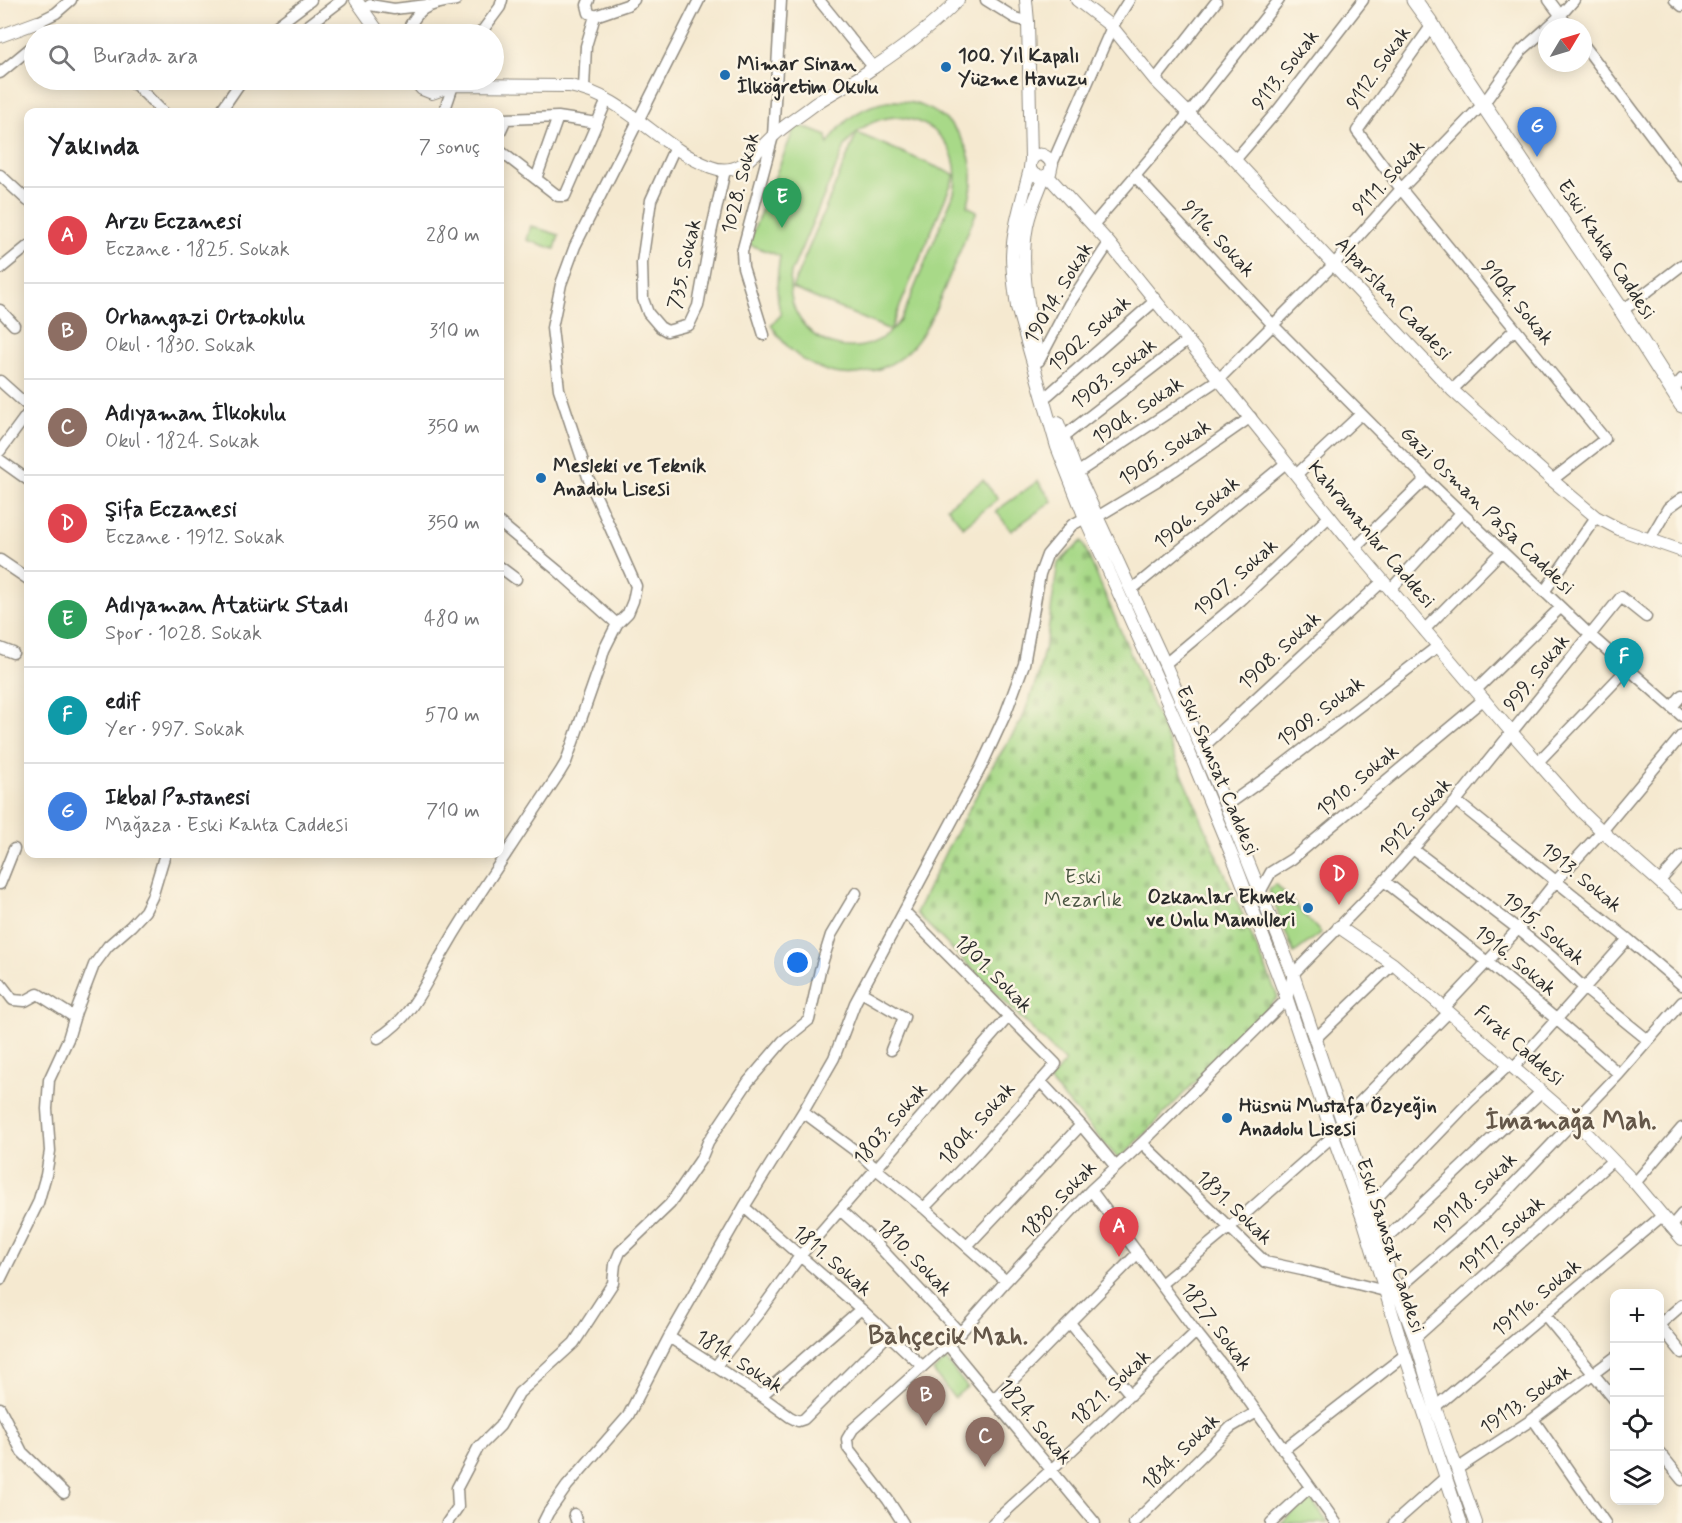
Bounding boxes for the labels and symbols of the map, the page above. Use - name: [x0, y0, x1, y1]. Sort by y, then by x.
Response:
- north arrow: [1538, 18, 1592, 72]
- street label: 9112. Sokak: [1340, 21, 1418, 115]
- street label: 9113. Sokak: [1246, 24, 1326, 116]
- place label: 100. Yıl Kapalı Yüzme Havuzu: [958, 43, 1087, 93]
- place label: Mimar Sinan İlköğretim Okulu: [737, 51, 879, 101]
- marker: 100. Yıl Kapalı Yüzme Havuzu: [939, 60, 953, 74]
- marker: Mimar Sinan İlköğretim Okulu: [718, 68, 732, 82]
- pin: G: [1518, 108, 1556, 157]
- street label: 1028. Sokak: [715, 129, 767, 237]
- street label: 9111. Sokak: [1347, 134, 1431, 222]
- street label: Eski Kahta Caddesi: [1551, 175, 1661, 325]
- pin: E: [762, 178, 802, 228]
- street label: 9116. Sokak: [1175, 194, 1261, 284]
- street label: 735. Sokak: [662, 216, 709, 312]
- street label: Alparslan Caddesi: [1329, 231, 1457, 367]
- street label: 19014. Sokak: [1018, 237, 1100, 349]
- street label: 9104. Sokak: [1474, 255, 1560, 351]
- street label: 1902. Sokak: [1043, 290, 1137, 378]
- street label: 1903. Sokak: [1065, 332, 1163, 416]
- street label: 1904. Sokak: [1087, 370, 1189, 451]
- street label: 1905. Sokak: [1114, 413, 1216, 493]
- street label: Gazi Osman Paşa Caddesi: [1394, 420, 1580, 602]
- place label: Mesleki ve Teknik Anadolu Lisesi: [553, 453, 706, 503]
- street label: Kahramanlar Caddesi: [1301, 455, 1441, 615]
- street label: 1906. Sokak: [1148, 470, 1246, 556]
- marker: Mesleki ve Teknik Anadolu Lisesi: [534, 471, 548, 485]
- street label: 1907. Sokak: [1188, 533, 1284, 623]
- street label: 1908. Sokak: [1233, 606, 1327, 696]
- street label: 999. Sokak: [1497, 629, 1577, 717]
- pin: F: [1604, 638, 1644, 688]
- street label: 1909. Sokak: [1272, 670, 1370, 754]
- street label: Eski Samsat Caddesi: [1169, 682, 1265, 860]
- street label: 1910. Sokak: [1311, 738, 1405, 823]
- street label: 1912. Sokak: [1373, 772, 1459, 864]
- street label: 1913. Sokak: [1534, 837, 1628, 919]
- pin: D: [1320, 856, 1358, 905]
- park label: Eski Mezarlık: [1044, 864, 1122, 914]
- place label: Ozkanlar Ekmek ve Unlu Mamulleri: [1146, 884, 1297, 934]
- street label: 1915. Sokak: [1496, 886, 1590, 972]
- marker: Ozkanlar Ekmek ve Unlu Mamulleri: [1301, 901, 1315, 915]
- street label: 1916. Sokak: [1468, 919, 1562, 1003]
- street label: 1801. Sokak: [948, 929, 1038, 1019]
- your location: [783, 948, 812, 977]
- street label: Fırat Caddesi: [1468, 999, 1570, 1093]
- street label: 1804. Sokak: [932, 1076, 1022, 1172]
- street label: 1803. Sokak: [848, 1077, 934, 1171]
- place label: Hüsnü Mustafa Özyeğin Anadolu Lisesi: [1239, 1093, 1437, 1143]
- district label: İmamağa Mah.: [1485, 1105, 1657, 1140]
- marker: Hüsnü Mustafa Özyeğin Anadolu Lisesi: [1220, 1111, 1234, 1125]
- street label: 19118. Sokak: [1427, 1146, 1524, 1241]
- street label: 1830. Sokak: [1015, 1155, 1103, 1245]
- street label: Eski Samsat Caddesi: [1349, 1155, 1431, 1337]
- street label: 1831. Sokak: [1190, 1165, 1278, 1252]
- street label: 19117. Sokak: [1453, 1190, 1551, 1282]
- pin: A: [1100, 1208, 1138, 1257]
- street label: 1810. Sokak: [870, 1213, 958, 1303]
- street label: 1811. Sokak: [787, 1219, 877, 1303]
- street label: 19116. Sokak: [1487, 1253, 1587, 1343]
- street label: 1827. Sokak: [1174, 1277, 1258, 1377]
- district label: Bahçecik Mah.: [868, 1320, 1028, 1354]
- street label: 1814. Sokak: [690, 1324, 788, 1400]
- street label: 1821. Sokak: [1065, 1344, 1157, 1432]
- street label: 19113. Sokak: [1475, 1358, 1577, 1442]
- street label: 1824. Sokak: [992, 1373, 1078, 1471]
- pin: B: [906, 1376, 946, 1426]
- street label: 1834. Sokak: [1136, 1408, 1226, 1496]
- pin: C: [966, 1418, 1004, 1467]

